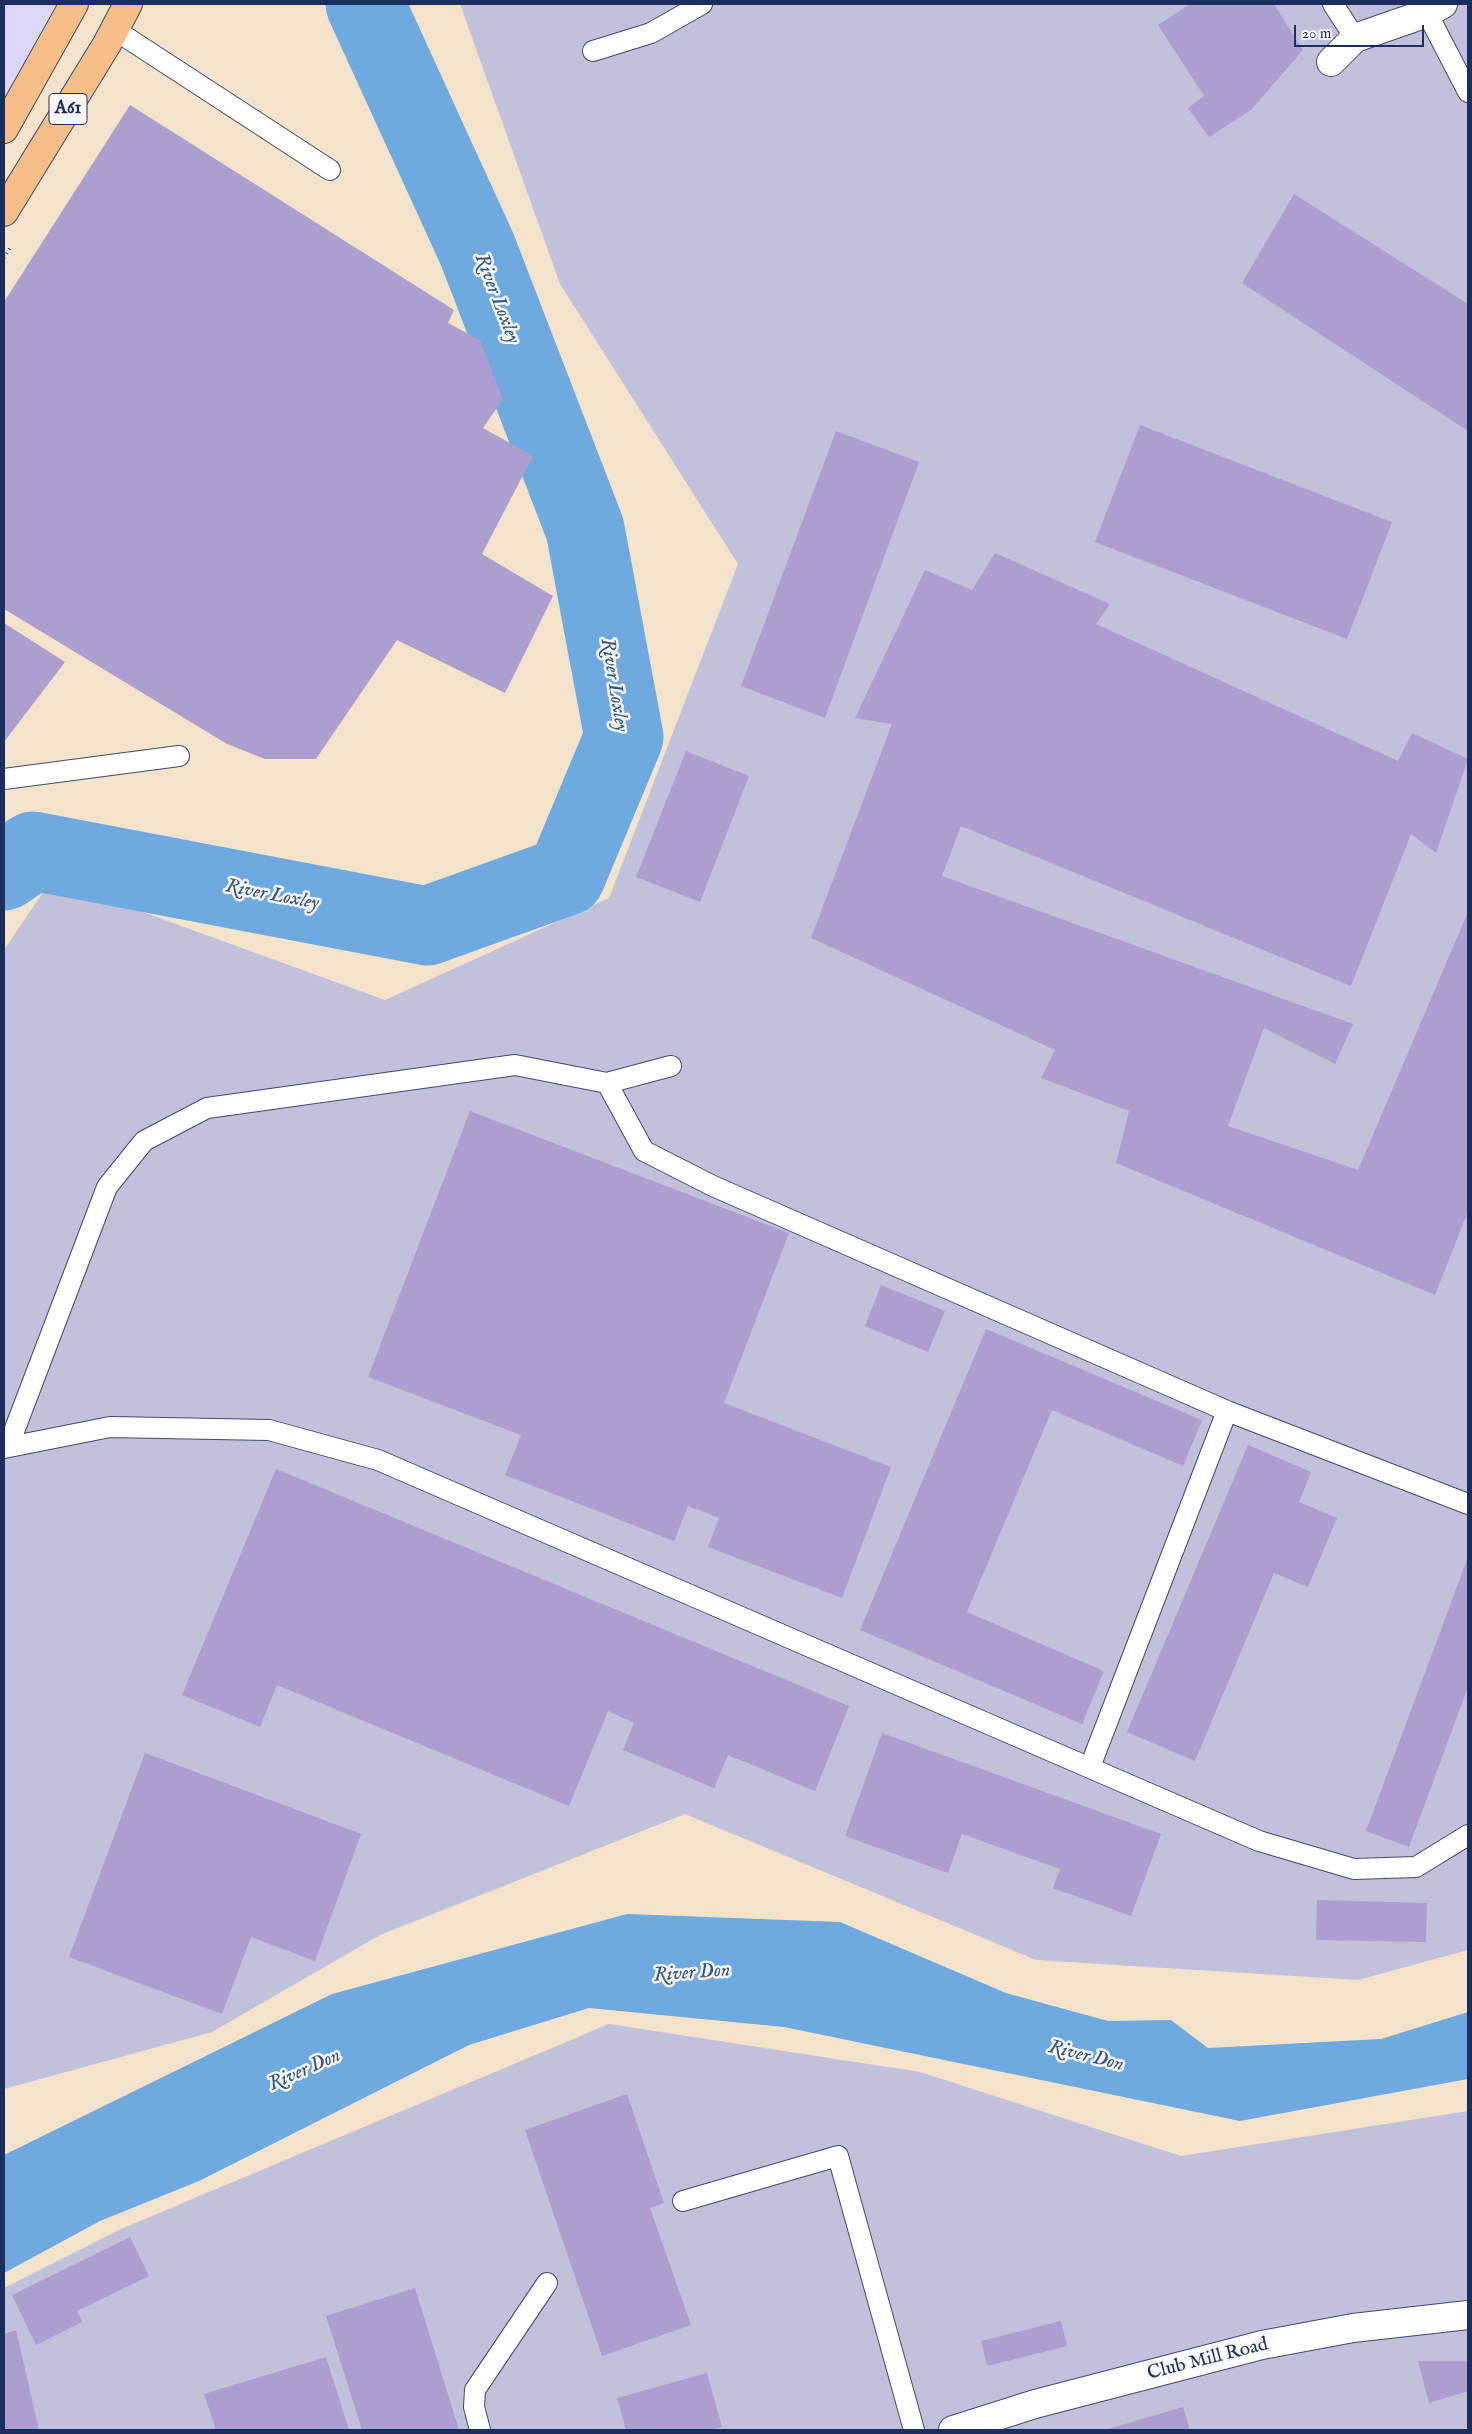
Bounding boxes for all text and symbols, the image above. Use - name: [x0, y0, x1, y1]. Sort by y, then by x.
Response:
- scale bar: [1297, 15, 1427, 47]
- text: 20 m: [1302, 24, 1331, 43]
- road number: A61: [49, 94, 87, 125]
- water label: River Loxley: [468, 251, 524, 347]
- water label: River Loxley: [594, 636, 632, 734]
- water label: River Loxley: [223, 875, 321, 917]
- water label: River Don: [653, 1959, 731, 1989]
- water label: River Don: [1046, 2036, 1126, 2078]
- water label: River Don: [265, 2044, 345, 2098]
- street label: Club Mill Road: [1145, 2334, 1271, 2386]

